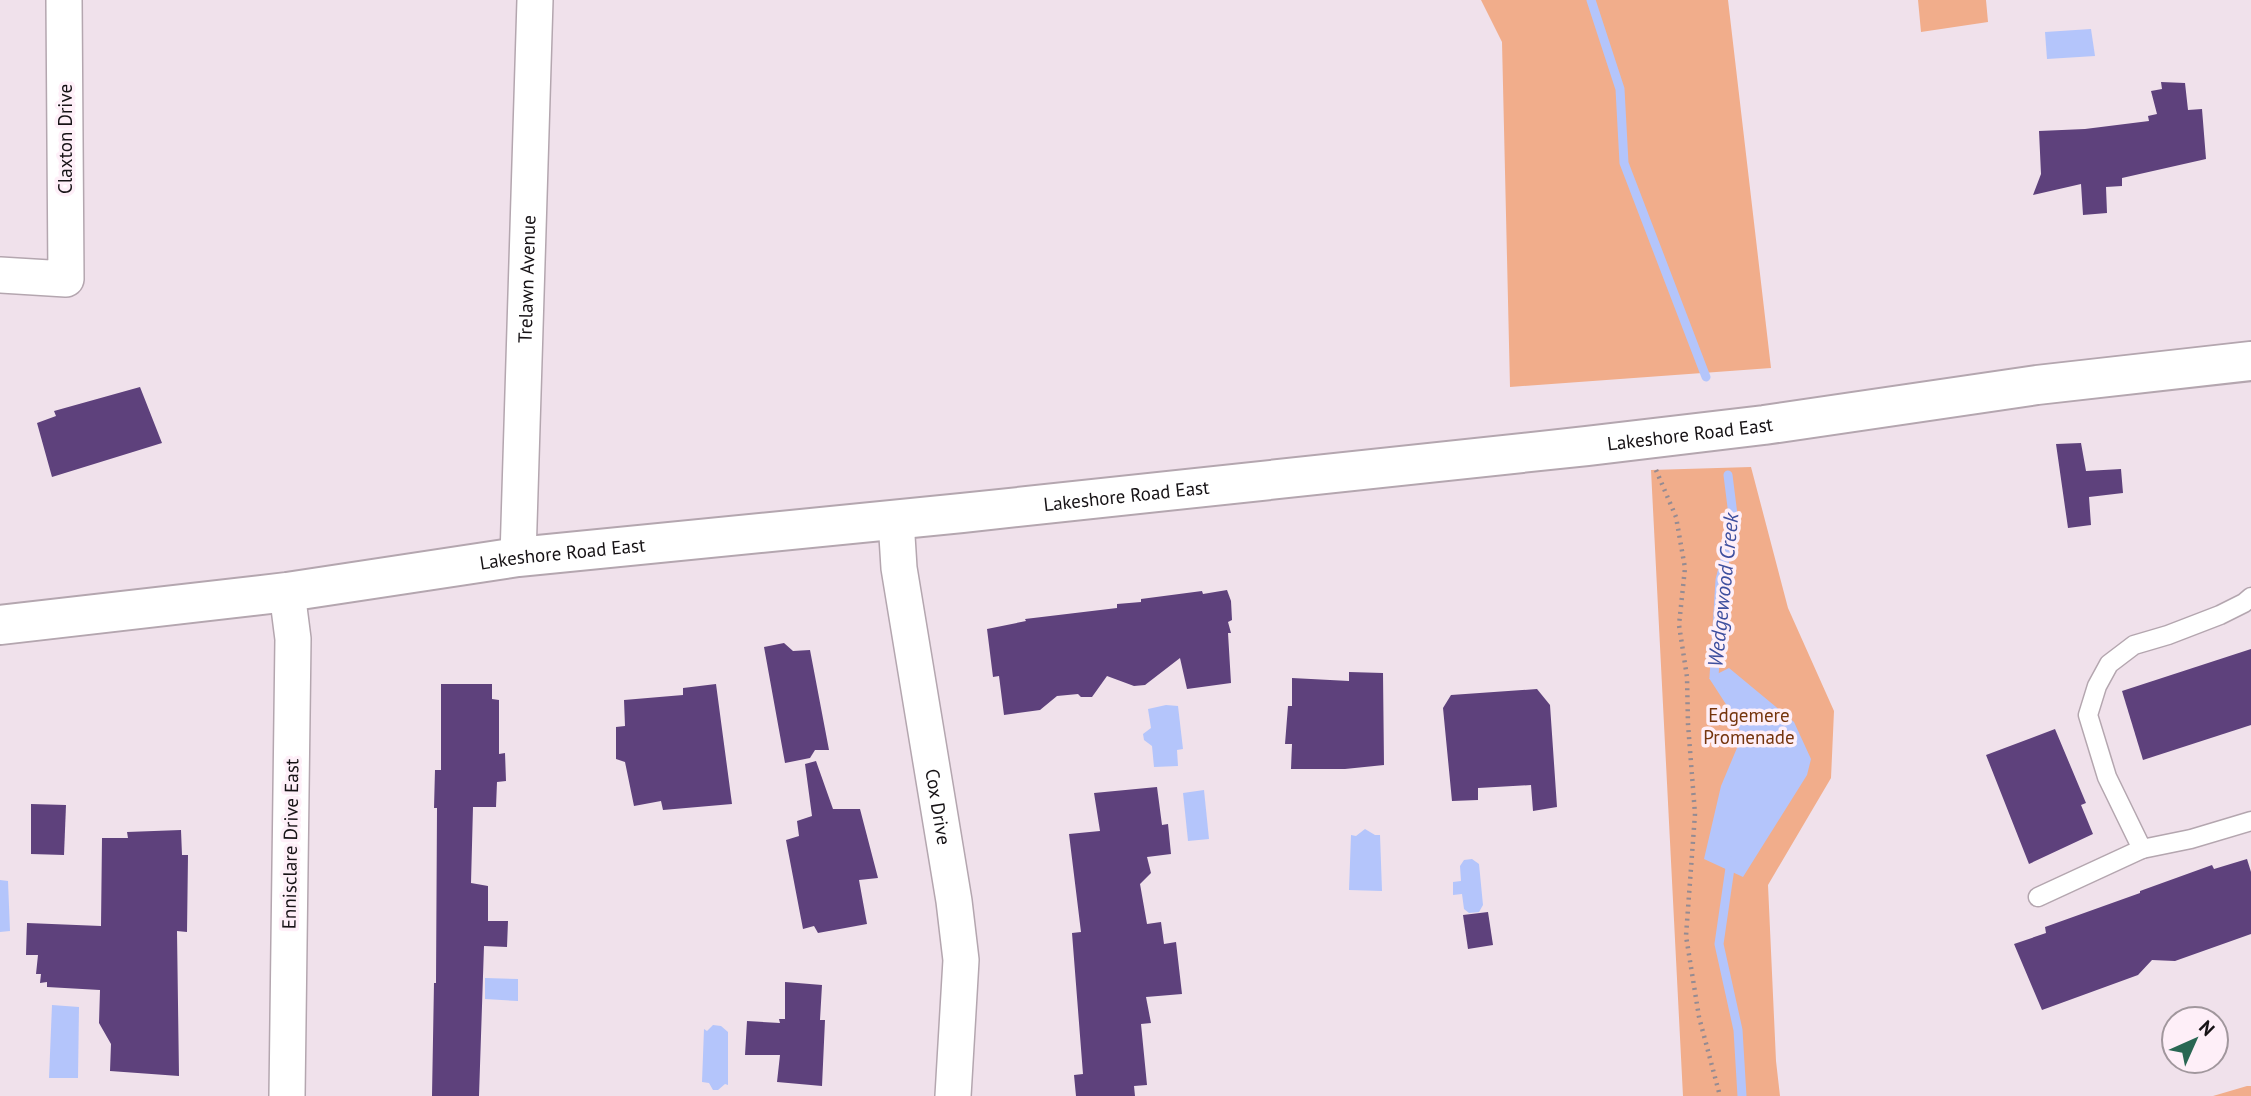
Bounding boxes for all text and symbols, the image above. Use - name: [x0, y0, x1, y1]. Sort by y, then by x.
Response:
- street label: Claxton Drive: [53, 84, 77, 194]
- street label: Trelawn Avenue: [513, 215, 540, 343]
- street label: Lakeshore Road East: [1606, 412, 1775, 456]
- street label: Lakeshore Road East: [1042, 475, 1211, 516]
- water label: Wedgewood Creek: [1701, 510, 1745, 668]
- street label: Lakeshore Road East: [478, 532, 647, 575]
- park label: Edgemere Promenade: [1703, 703, 1795, 749]
- street label: Ennisclare Drive East: [277, 758, 303, 929]
- street label: Cox Drive: [920, 767, 957, 847]
- north arrow: [2160, 1005, 2230, 1075]
- text: N: [2194, 1015, 2220, 1041]

